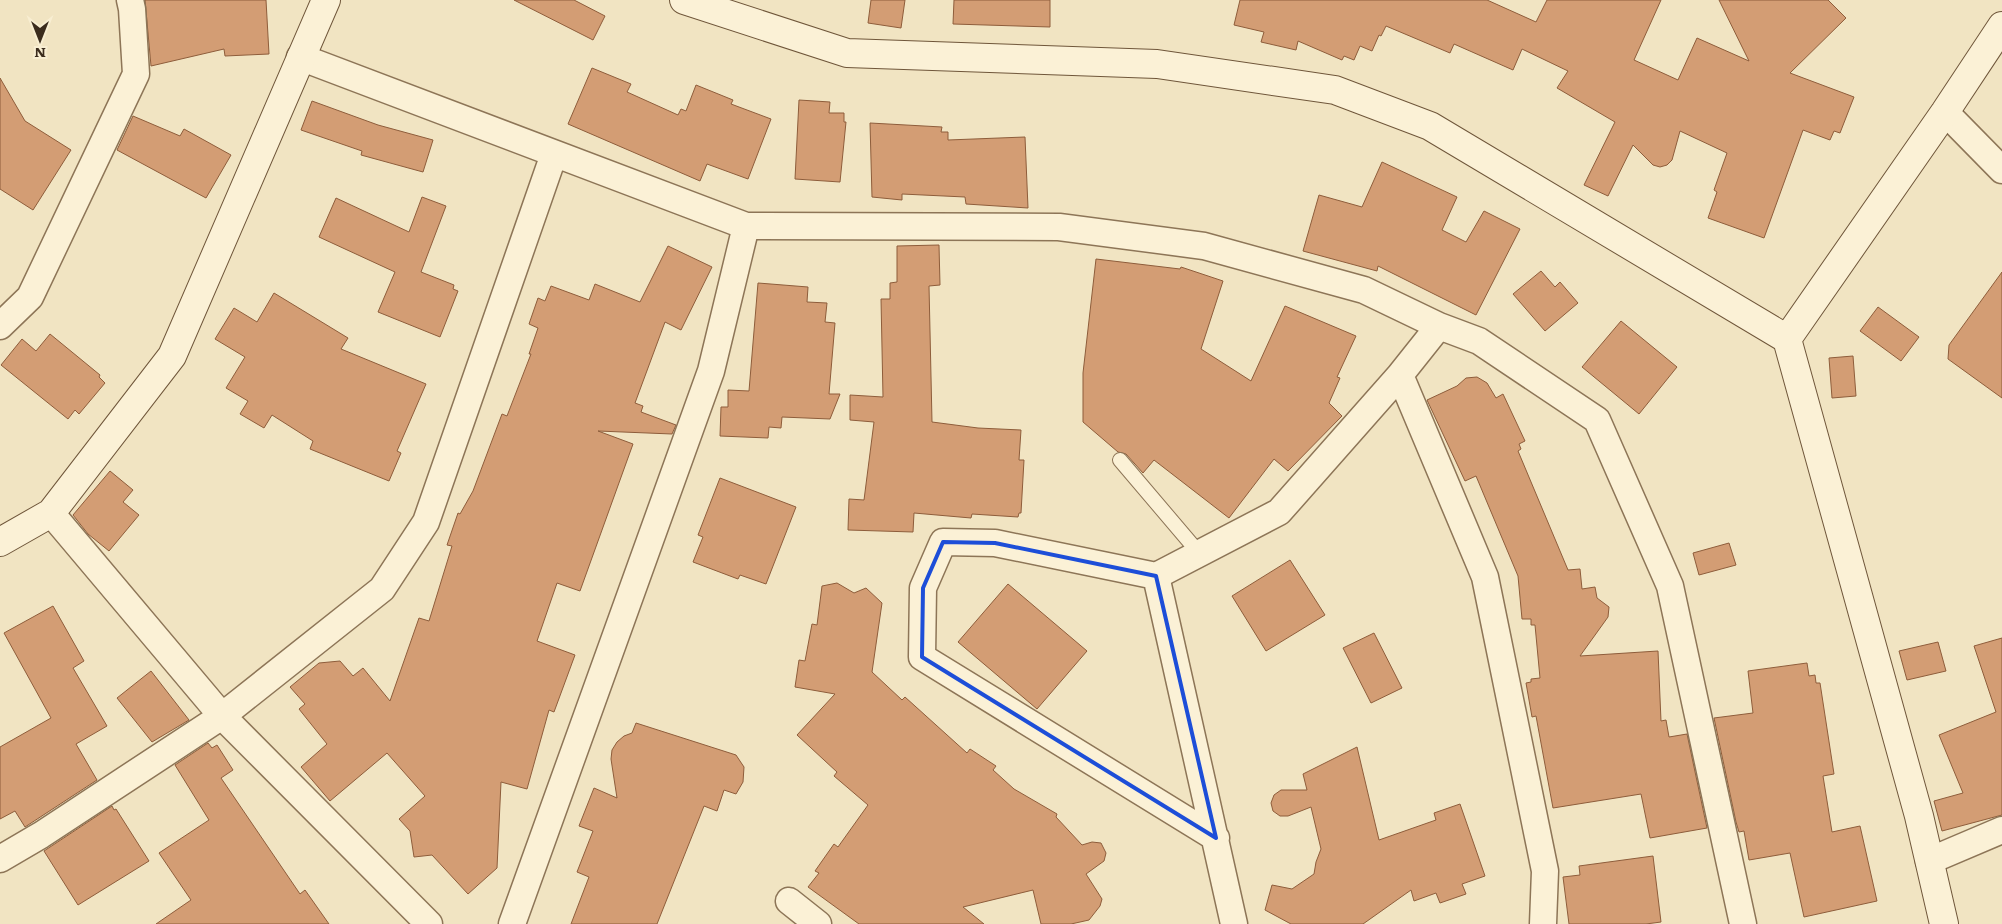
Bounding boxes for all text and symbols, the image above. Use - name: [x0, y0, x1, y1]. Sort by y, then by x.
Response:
- north arrow: [15, 15, 65, 65]
- text: N: [34, 44, 46, 64]

